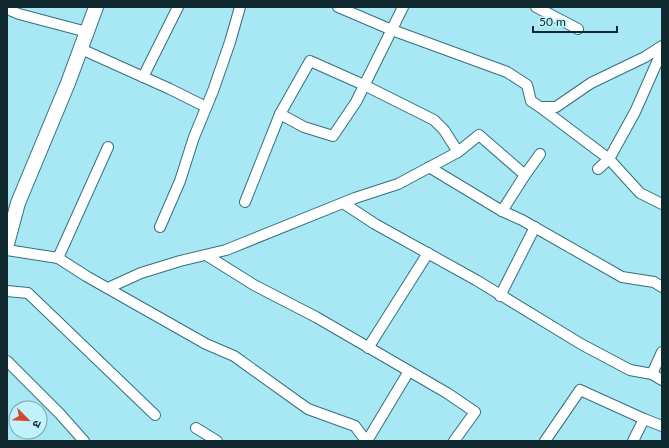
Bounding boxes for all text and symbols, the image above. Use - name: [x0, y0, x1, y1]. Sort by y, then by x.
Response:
- scale bar: [533, 8, 617, 34]
- text: 50 m: [539, 14, 566, 29]
- north arrow: [8, 400, 48, 440]
- text: उ: [30, 419, 45, 430]

